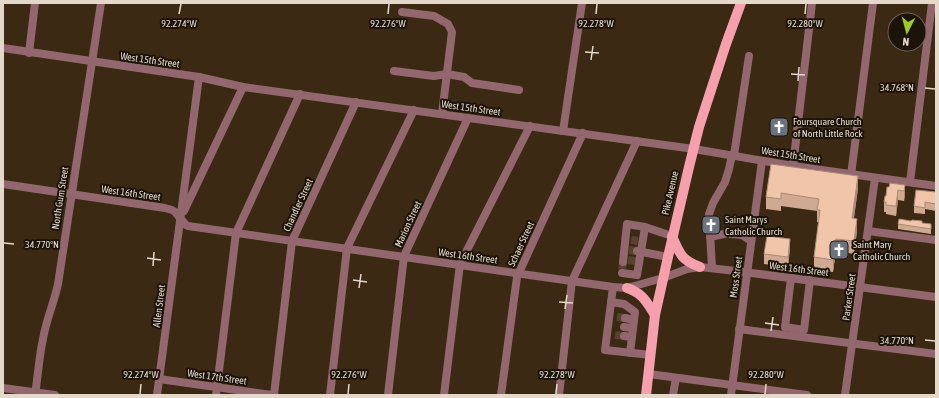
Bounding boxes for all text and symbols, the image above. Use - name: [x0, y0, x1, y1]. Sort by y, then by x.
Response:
- north arrow: [887, 12, 927, 52]
- text: 92.274°W: [161, 18, 197, 29]
- text: 92.276°W: [370, 18, 406, 29]
- text: 92.278°W: [578, 18, 614, 29]
- text: 92.280°W: [787, 18, 823, 29]
- text: N: [902, 36, 910, 48]
- street label: West 15th Street: [120, 50, 180, 70]
- text: 34.768°N: [880, 82, 914, 93]
- street label: West 15th Street: [441, 98, 501, 118]
- church icon: Foursquare Church of North Little Rock: [768, 116, 790, 138]
- place label: Foursquare Church of North Little Rock: [793, 116, 863, 139]
- street label: West 15th Street: [761, 145, 821, 165]
- street label: North Gum Street: [50, 166, 70, 230]
- street label: Pike Avenue: [660, 169, 680, 216]
- street label: Chandler Street: [281, 177, 315, 233]
- street label: West 16th Street: [101, 183, 161, 203]
- street label: Marion Street: [393, 199, 423, 249]
- church icon: Saint Marys Catholic Church: [700, 214, 722, 236]
- place label: Saint Marys Catholic Church: [725, 214, 782, 237]
- street label: Schaer Street: [506, 220, 536, 268]
- text: 34.770°N: [25, 239, 59, 250]
- church icon: Saint Mary Catholic Church: [828, 239, 850, 261]
- place label: Saint Mary Catholic Church: [853, 239, 910, 262]
- street label: West 16th Street: [438, 246, 498, 266]
- street label: Moss Street: [728, 255, 744, 298]
- street label: West 16th Street: [769, 260, 829, 278]
- street label: Parker Street: [840, 273, 858, 321]
- street label: Allen Street: [151, 284, 167, 328]
- text: 34.770°N: [880, 335, 914, 346]
- street label: West 17th Street: [187, 367, 247, 387]
- text: 92.274°W: [123, 369, 159, 380]
- text: 92.276°W: [331, 369, 367, 380]
- text: 92.278°W: [539, 369, 575, 380]
- text: 92.280°W: [748, 369, 784, 380]

